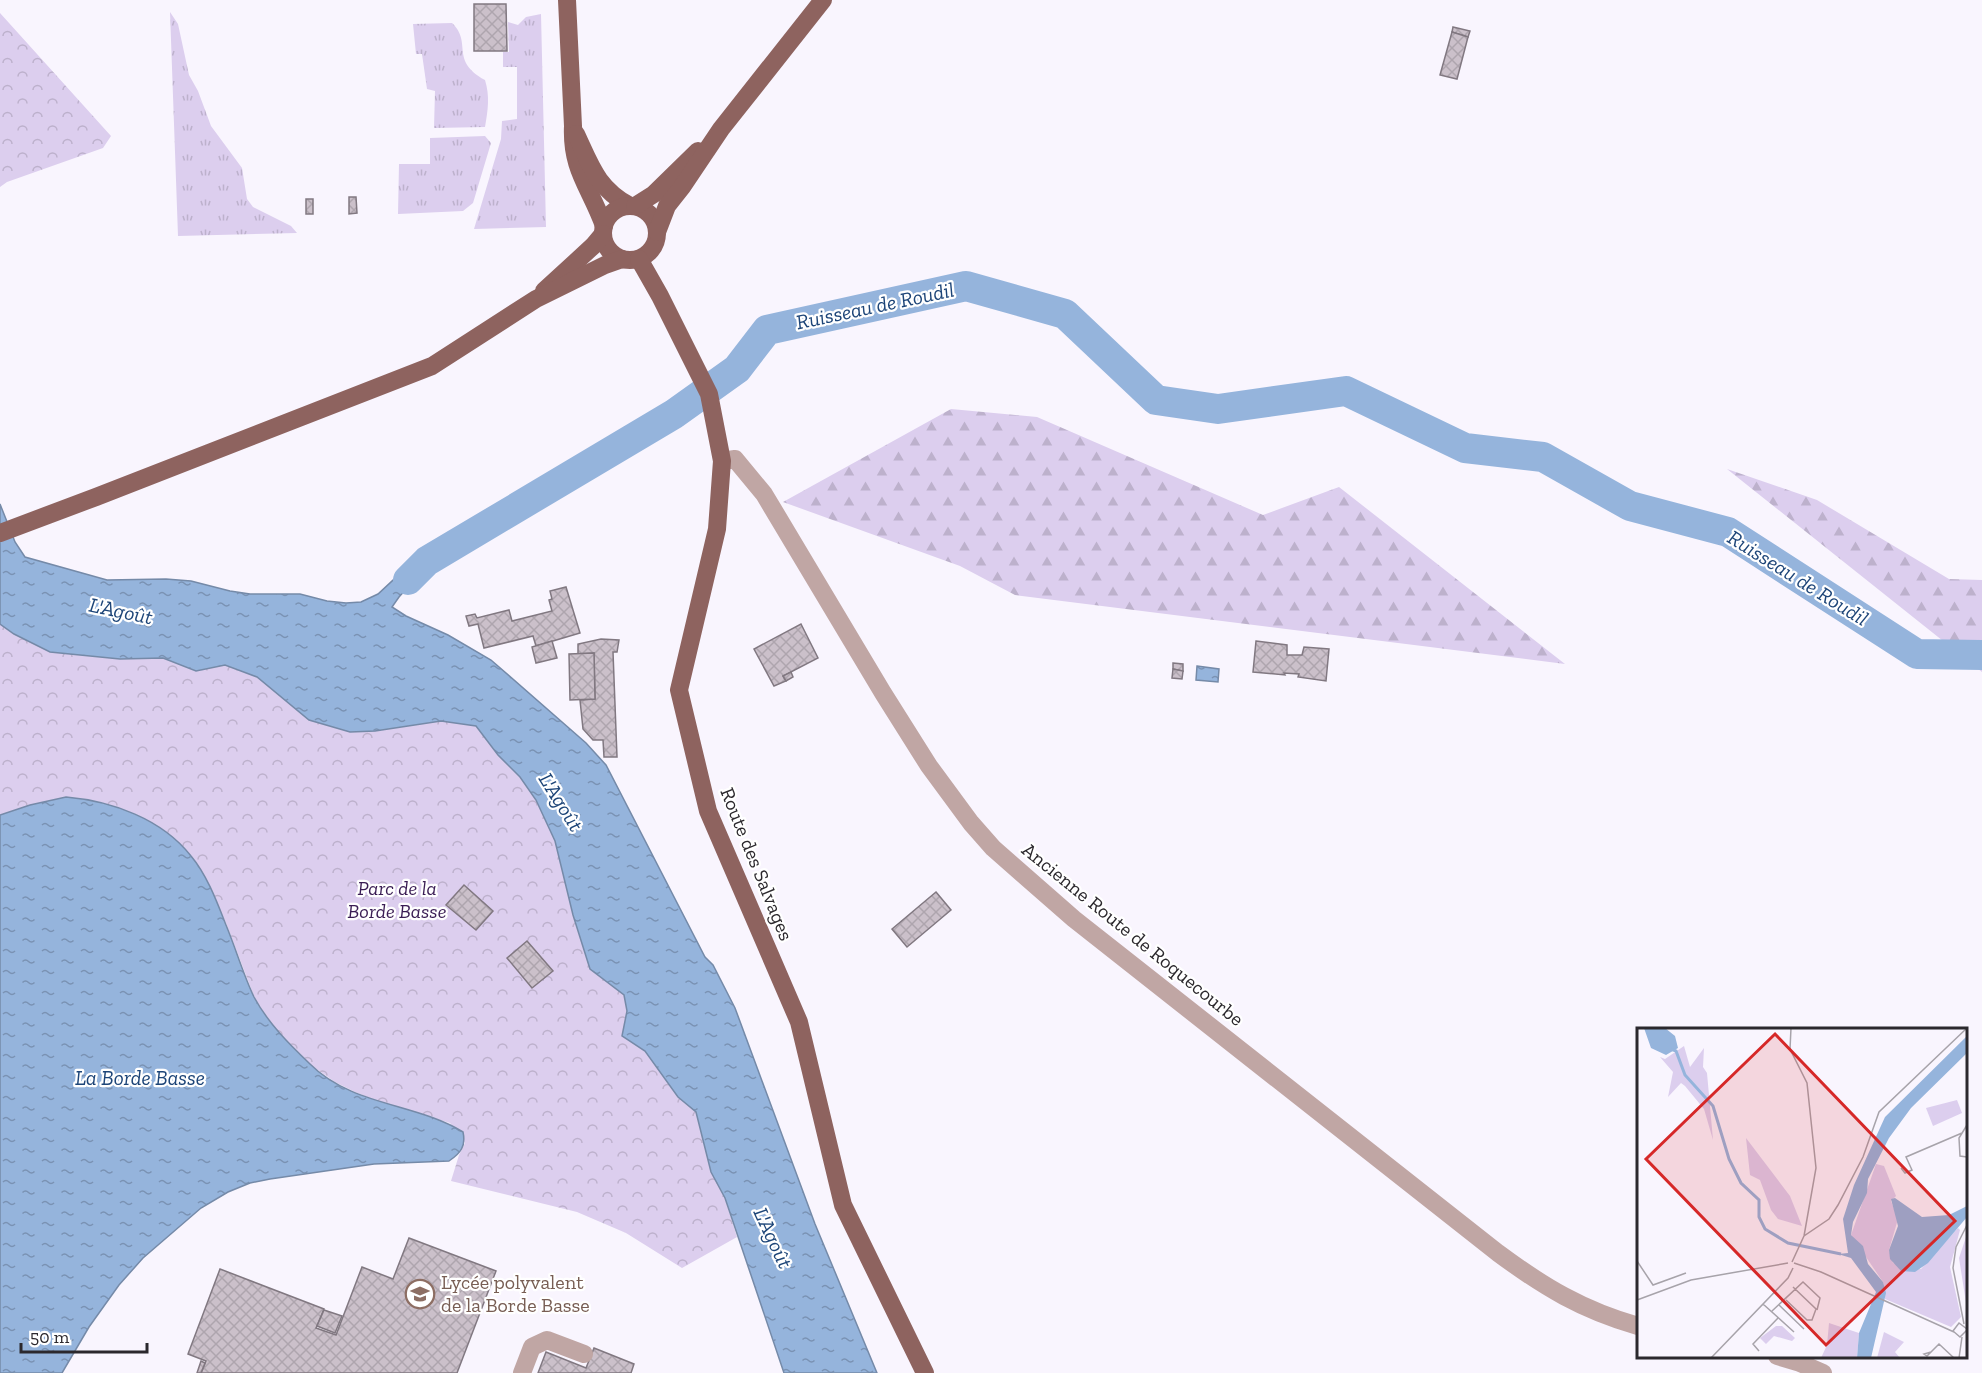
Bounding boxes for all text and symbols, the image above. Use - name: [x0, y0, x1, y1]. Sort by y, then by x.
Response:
- water label: Ruisseau de Roudil: [794, 277, 956, 334]
- water label: Ruisseau de Roudil: [1723, 524, 1873, 631]
- water label: L'Agoût: [87, 592, 155, 629]
- water label: L'Agoût: [534, 768, 589, 836]
- street label: Route des Salvages: [715, 784, 799, 944]
- street label: Ancienne Route de Roquecourbe: [1017, 837, 1249, 1031]
- park label: Parc de la Borde Basse: [348, 876, 446, 923]
- inset map: [1637, 1028, 1967, 1358]
- water label: La Borde Basse: [75, 1065, 205, 1090]
- water label: L'Agoût: [749, 1203, 798, 1272]
- place label: Lycée polyvalent de la Borde Basse: [441, 1270, 590, 1317]
- school or university icon: Lycée polyvalent de la Borde Basse: [404, 1278, 436, 1310]
- scale bar: [21, 1316, 147, 1354]
- text: 50 m: [30, 1326, 70, 1348]

